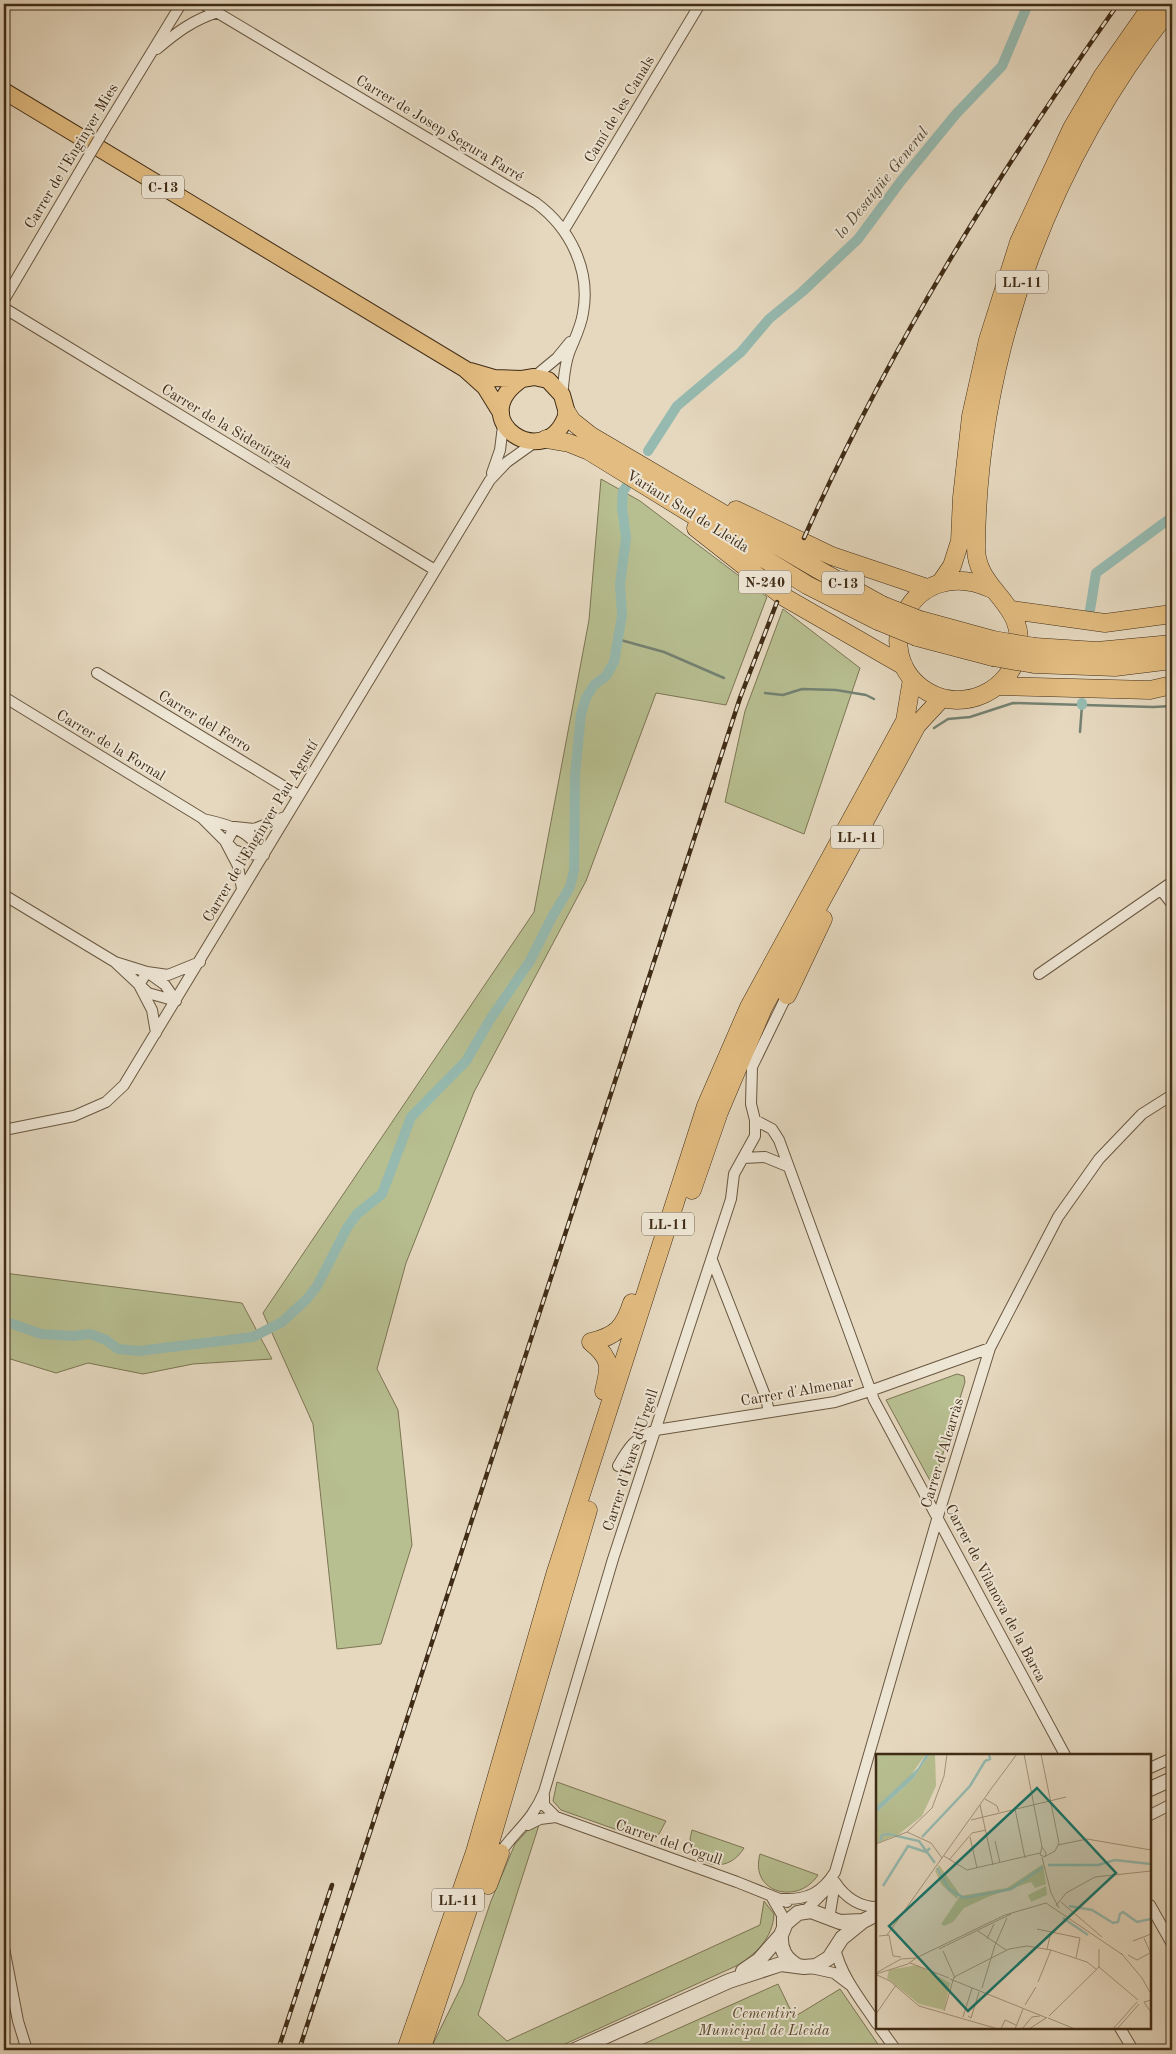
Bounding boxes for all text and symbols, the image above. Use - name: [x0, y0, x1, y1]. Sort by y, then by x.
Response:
- street label: Camí de les Canals: [583, 54, 658, 166]
- street label: Carrer de Josep Segura Farré: [353, 73, 526, 185]
- street label: Carrer de l'Enginyer Mies: [23, 81, 122, 232]
- water label: lo Desaigüe General: [833, 124, 932, 242]
- road number: C-13: [142, 176, 184, 198]
- road number: LL-11: [996, 270, 1048, 294]
- street label: Carrer de la Siderúrgia: [158, 382, 295, 473]
- street label: Variant Sud de Lleida: [623, 468, 752, 556]
- road number: N-240: [739, 570, 791, 594]
- road number: C-13: [822, 572, 864, 594]
- street label: Carrer del Ferro: [155, 689, 253, 756]
- street label: Carrer de la Fornal: [53, 708, 167, 785]
- street label: Carrer de l'Enginyer Pau Agustí: [201, 737, 322, 925]
- road number: LL-11: [831, 826, 883, 849]
- road number: LL-11: [642, 1212, 694, 1236]
- street label: Carrer d'Almenar: [740, 1375, 855, 1410]
- street label: Carrer d'Ivars d'Urgell: [601, 1388, 662, 1533]
- street label: Carrer d'Alcarràs: [920, 1397, 967, 1510]
- street label: Carrer de Vilanova de la Barca: [941, 1502, 1048, 1686]
- inset map: [876, 1754, 1151, 2029]
- street label: Carrer del Cogull: [613, 1818, 724, 1869]
- road number: LL-11: [432, 1888, 484, 1912]
- park label: Cementiri Municipal de Lleida: [697, 2007, 830, 2039]

